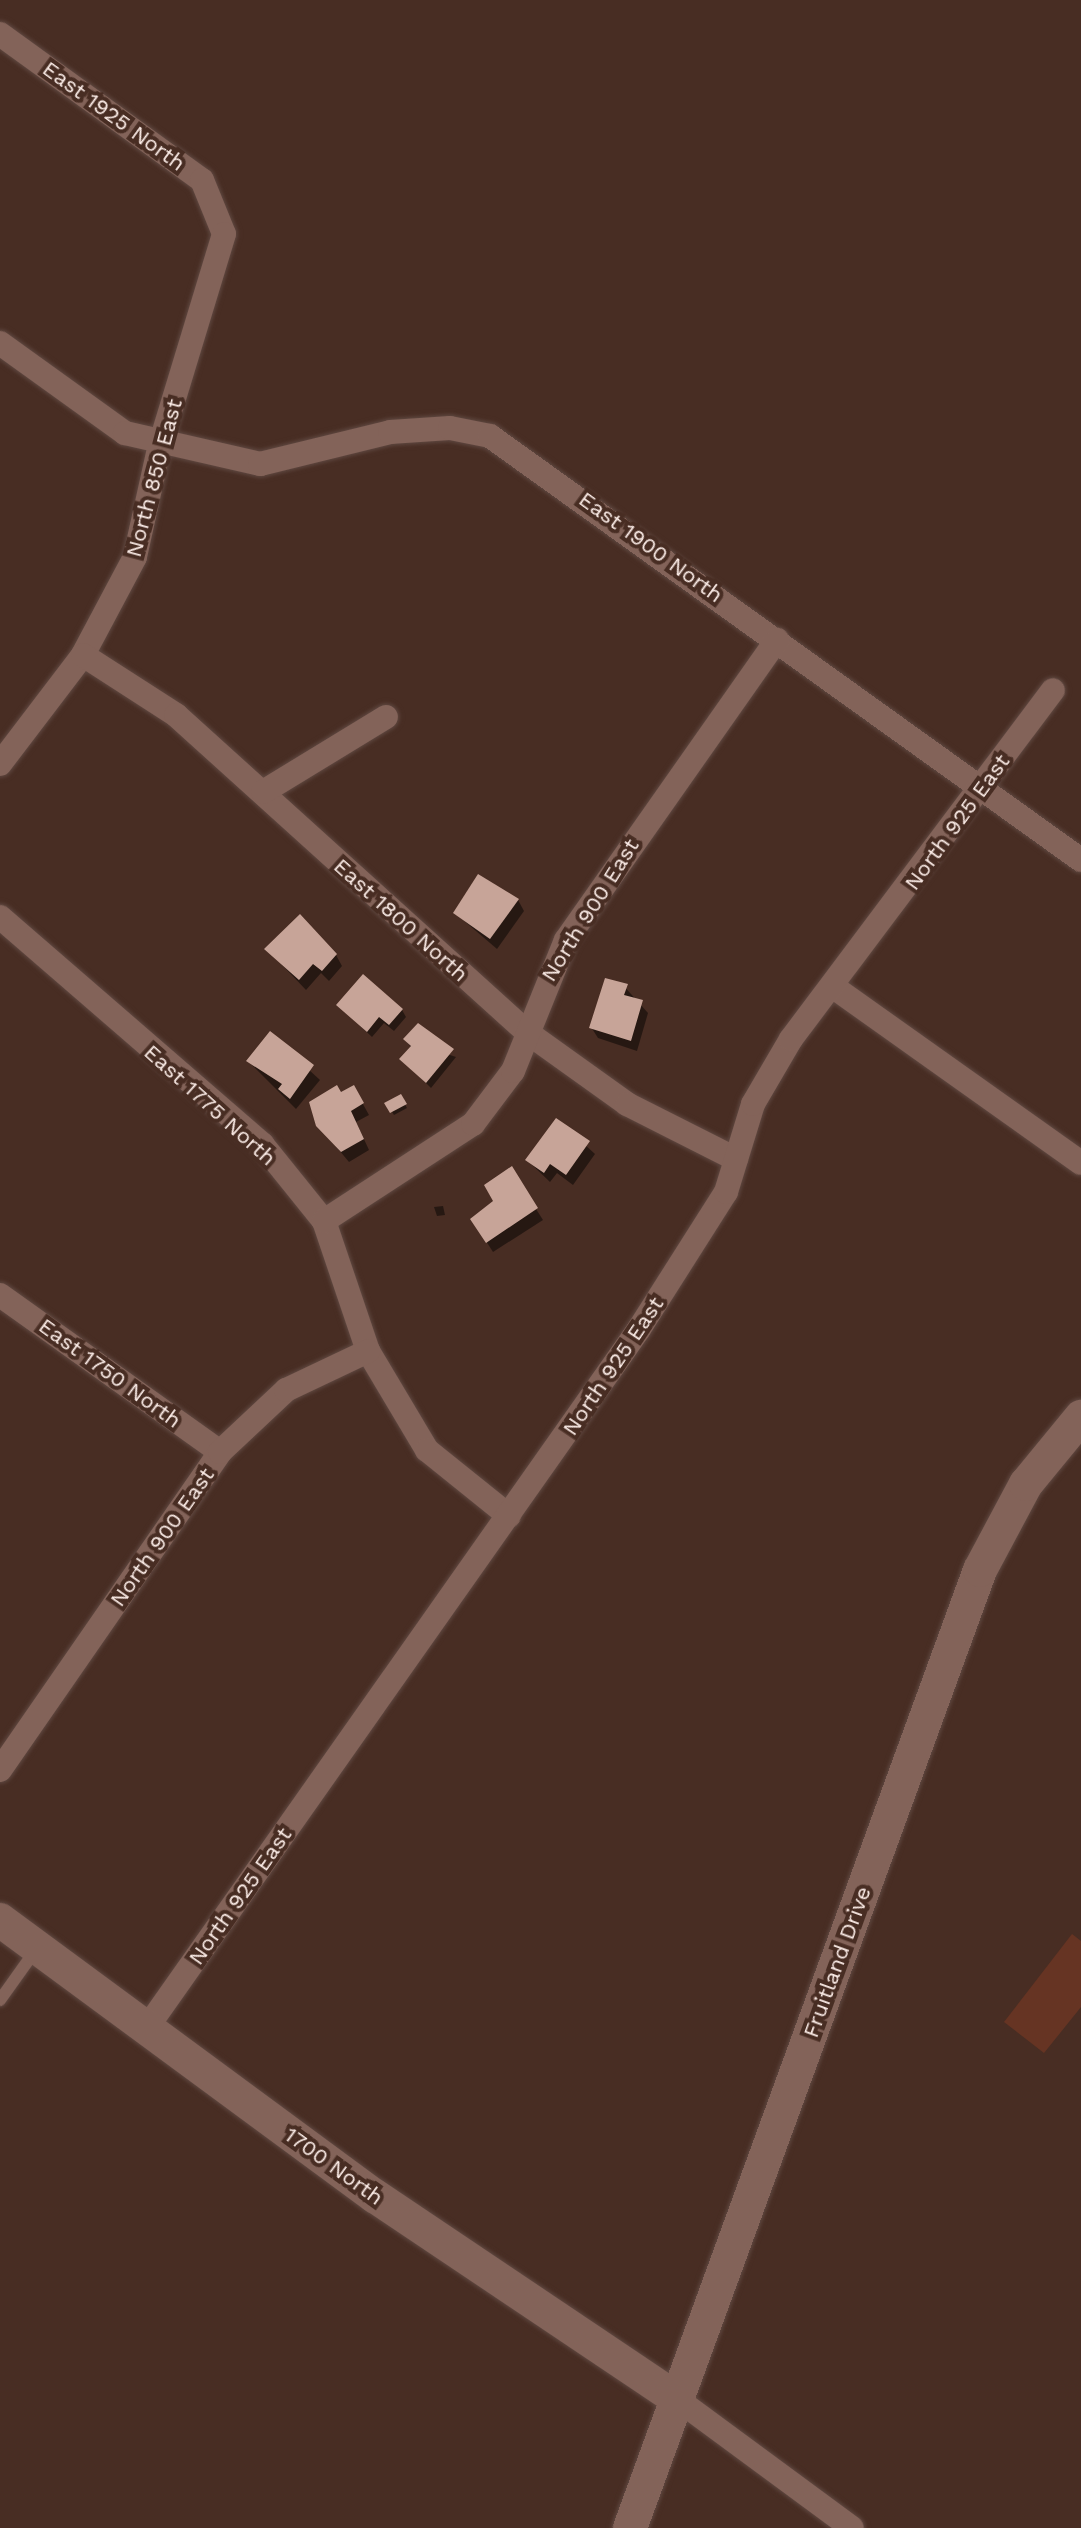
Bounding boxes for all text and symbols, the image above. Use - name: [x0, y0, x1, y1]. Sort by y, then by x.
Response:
- street label: East 1925 North: [37, 55, 191, 177]
- street label: North 850 East: [120, 396, 188, 560]
- street label: East 1900 North: [574, 486, 728, 608]
- street label: North 925 East: [899, 749, 1015, 895]
- street label: North 900 East: [535, 834, 645, 986]
- street label: East 1800 North: [328, 853, 474, 987]
- street label: East 1775 North: [138, 1039, 282, 1171]
- street label: North 925 East: [557, 1292, 669, 1440]
- street label: East 1750 North: [33, 1312, 187, 1434]
- street label: North 900 East: [104, 1462, 220, 1612]
- street label: North 925 East: [183, 1822, 297, 1970]
- street label: Fruitland Drive: [797, 1883, 877, 2041]
- street label: 1700 North: [279, 2121, 389, 2211]

